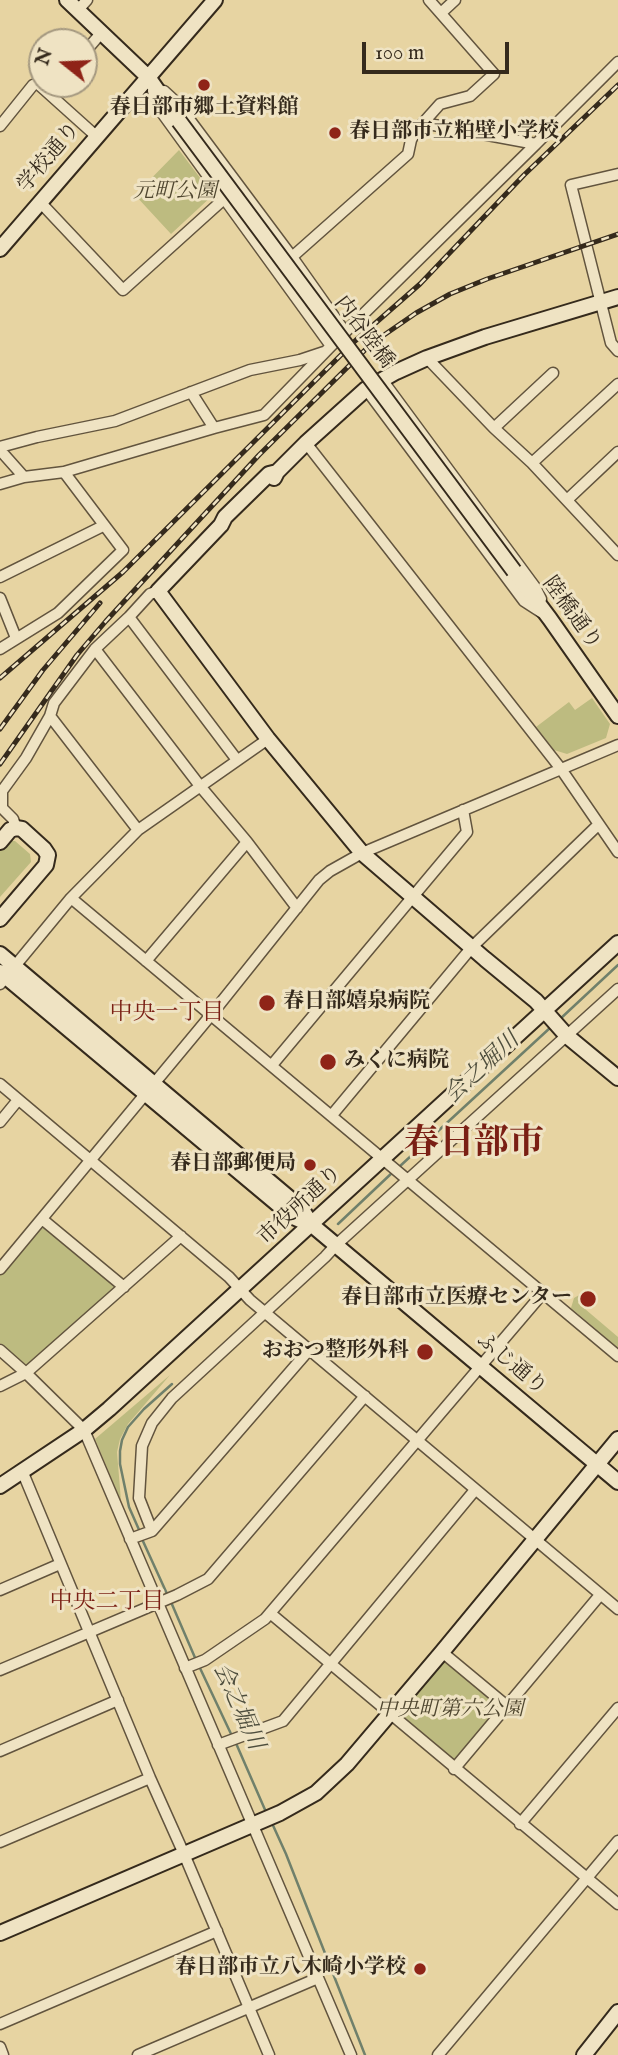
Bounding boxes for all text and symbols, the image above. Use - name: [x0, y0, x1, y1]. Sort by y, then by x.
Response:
- north arrow: [28, 28, 98, 98]
- scale bar: [366, 28, 513, 72]
- text: 100 m: [375, 40, 424, 67]
- text: N: [31, 46, 59, 69]
- marker: 春日部市郷土資料館: [196, 77, 212, 93]
- place label: 春日部市郷土資料館: [110, 96, 298, 122]
- street label: 学校通り: [13, 118, 87, 198]
- place label: 春日部市立粕壁小学校: [349, 120, 559, 146]
- marker: 春日部市立粕壁小学校: [327, 125, 343, 141]
- park label: 元町公園: [133, 180, 217, 206]
- street label: 内谷陸橋: [328, 292, 398, 374]
- street label: 陸橋通り: [536, 573, 606, 655]
- place label: 春日部嬉泉病院: [283, 990, 430, 1016]
- marker: 春日部嬉泉病院: [257, 993, 277, 1013]
- district label: 中央一丁目: [110, 1000, 224, 1028]
- water label: 会之堀川: [440, 1028, 526, 1110]
- place label: みくに病院: [344, 1049, 449, 1075]
- marker: みくに病院: [318, 1052, 338, 1072]
- district label: 春日部市: [404, 1125, 544, 1167]
- place label: 春日部郵便局: [170, 1152, 296, 1178]
- marker: 春日部郵便局: [302, 1157, 318, 1173]
- street label: 市役所通り: [254, 1161, 348, 1251]
- place label: 春日部市立医療センター: [341, 1286, 572, 1312]
- marker: 春日部市立医療センター: [578, 1289, 598, 1309]
- street label: ふじ通り: [471, 1328, 551, 1402]
- place label: おおつ整形外科: [262, 1339, 409, 1365]
- marker: おおつ整形外科: [415, 1342, 435, 1362]
- district label: 中央二丁目: [50, 1589, 164, 1617]
- water label: 会之堀川: [206, 1659, 268, 1755]
- park label: 中央町第六公園: [377, 1698, 523, 1724]
- place label: 春日部市立八木崎小学校: [175, 1956, 406, 1982]
- marker: 春日部市立八木崎小学校: [412, 1961, 428, 1977]

